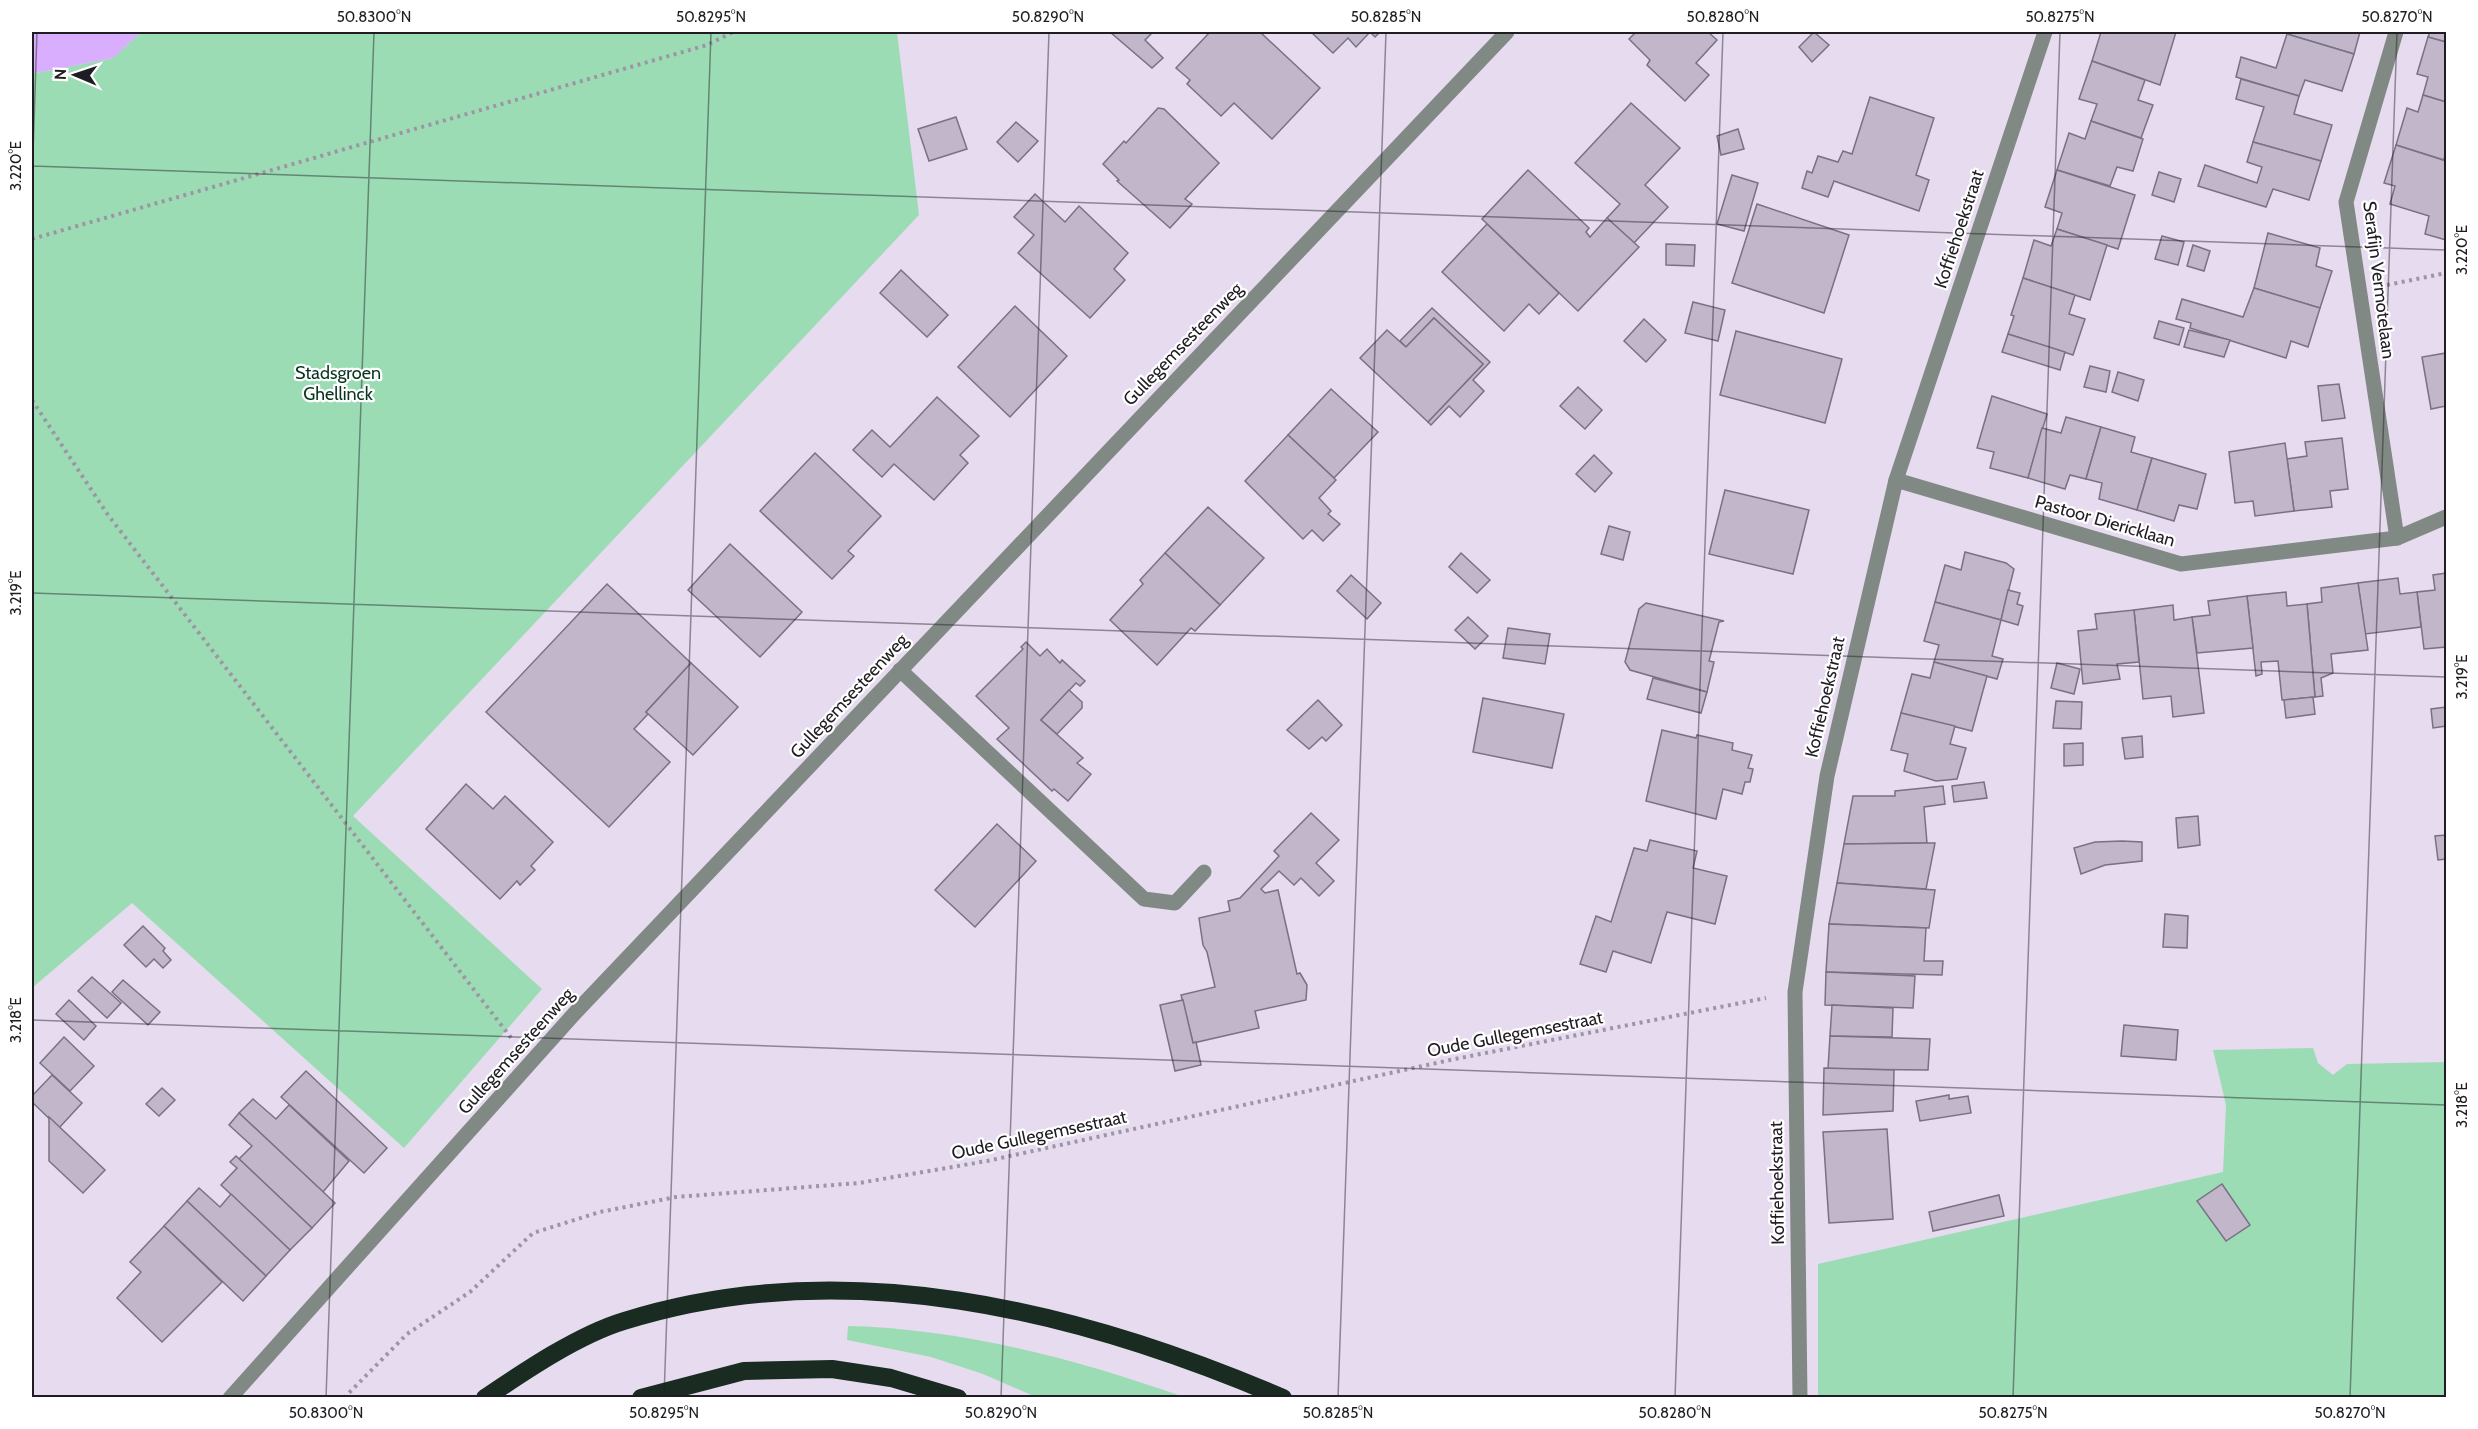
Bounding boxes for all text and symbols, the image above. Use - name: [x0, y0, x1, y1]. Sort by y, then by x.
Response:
- text: 50.8300°N: [337, 8, 411, 26]
- text: 50.8295°N: [676, 8, 746, 26]
- text: 50.8290°N: [1012, 8, 1084, 26]
- text: 50.8285°N: [1351, 8, 1421, 26]
- text: 50.8280°N: [1687, 8, 1759, 26]
- text: 50.8275°N: [2026, 8, 2094, 26]
- text: 50.8270°N: [2361, 8, 2433, 26]
- north arrow: [45, 45, 105, 105]
- text: N: [51, 69, 70, 80]
- text: 3.220°E: [7, 141, 25, 191]
- street label: Koffiehoekstraat: [1929, 167, 1989, 291]
- street label: Serafijn Vermotelaan: [2358, 200, 2400, 360]
- text: 3.220°E: [2453, 225, 2471, 275]
- street label: Gullegemsesteenweg: [1119, 277, 1248, 410]
- park label: Stadsgroen Ghellinck: [295, 362, 381, 405]
- street label: Pastoor Diericklaan: [2032, 490, 2178, 552]
- text: 3.219°E: [7, 570, 25, 616]
- street label: Gullegemsesteenweg: [786, 628, 913, 763]
- street label: Koffiehoekstraat: [1800, 634, 1850, 760]
- text: 3.219°E: [2453, 654, 2471, 700]
- street label: Gullegemsesteenweg: [453, 982, 579, 1119]
- text: 3.218°E: [7, 997, 25, 1043]
- street label: Oude Gullegemsestraat: [1425, 1006, 1605, 1062]
- text: 3.218°E: [2453, 1082, 2471, 1128]
- street label: Oude Gullegemsestraat: [949, 1106, 1129, 1164]
- street label: Koffiehoekstraat: [1765, 1121, 1789, 1245]
- text: 50.8300°N: [289, 1404, 363, 1422]
- text: 50.8295°N: [629, 1404, 699, 1422]
- text: 50.8290°N: [965, 1404, 1037, 1422]
- text: 50.8285°N: [1303, 1404, 1373, 1422]
- text: 50.8280°N: [1639, 1404, 1711, 1422]
- text: 50.8275°N: [1979, 1404, 2047, 1422]
- text: 50.8270°N: [2314, 1404, 2386, 1422]

